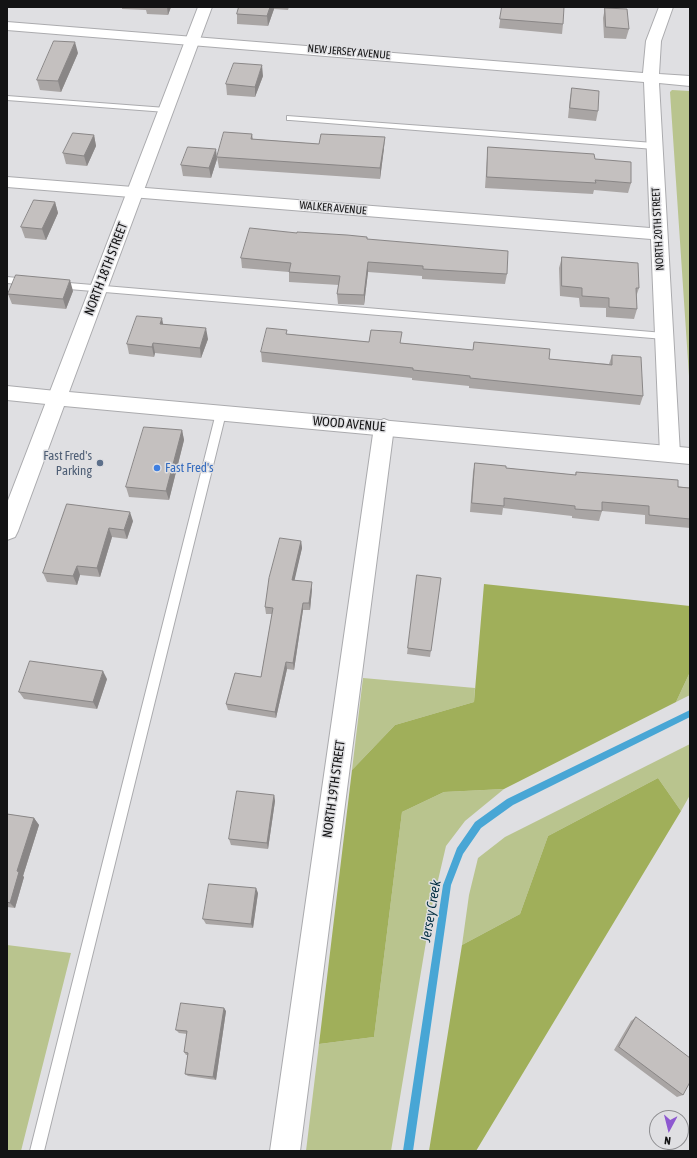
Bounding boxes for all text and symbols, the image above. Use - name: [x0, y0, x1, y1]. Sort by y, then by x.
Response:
- street label: NEW JERSEY AVENUE: [307, 42, 391, 62]
- street label: NORTH 20TH STREET: [649, 187, 667, 271]
- street label: WALKER AVENUE: [299, 198, 367, 218]
- street label: NORTH 18TH STREET: [81, 220, 131, 318]
- street label: WOOD AVENUE: [312, 413, 386, 435]
- place label: Fast Fred's Parking: [43, 448, 92, 479]
- marker: Fast Fred's Parking: [95, 458, 105, 468]
- place label: Fast Fred's: [165, 460, 214, 476]
- marker: Fast Fred's: [152, 463, 162, 473]
- street label: NORTH 19TH STREET: [319, 739, 349, 839]
- water label: Jersey Creek: [417, 879, 445, 943]
- north arrow: [649, 1110, 689, 1150]
- text: N: [664, 1135, 672, 1147]

